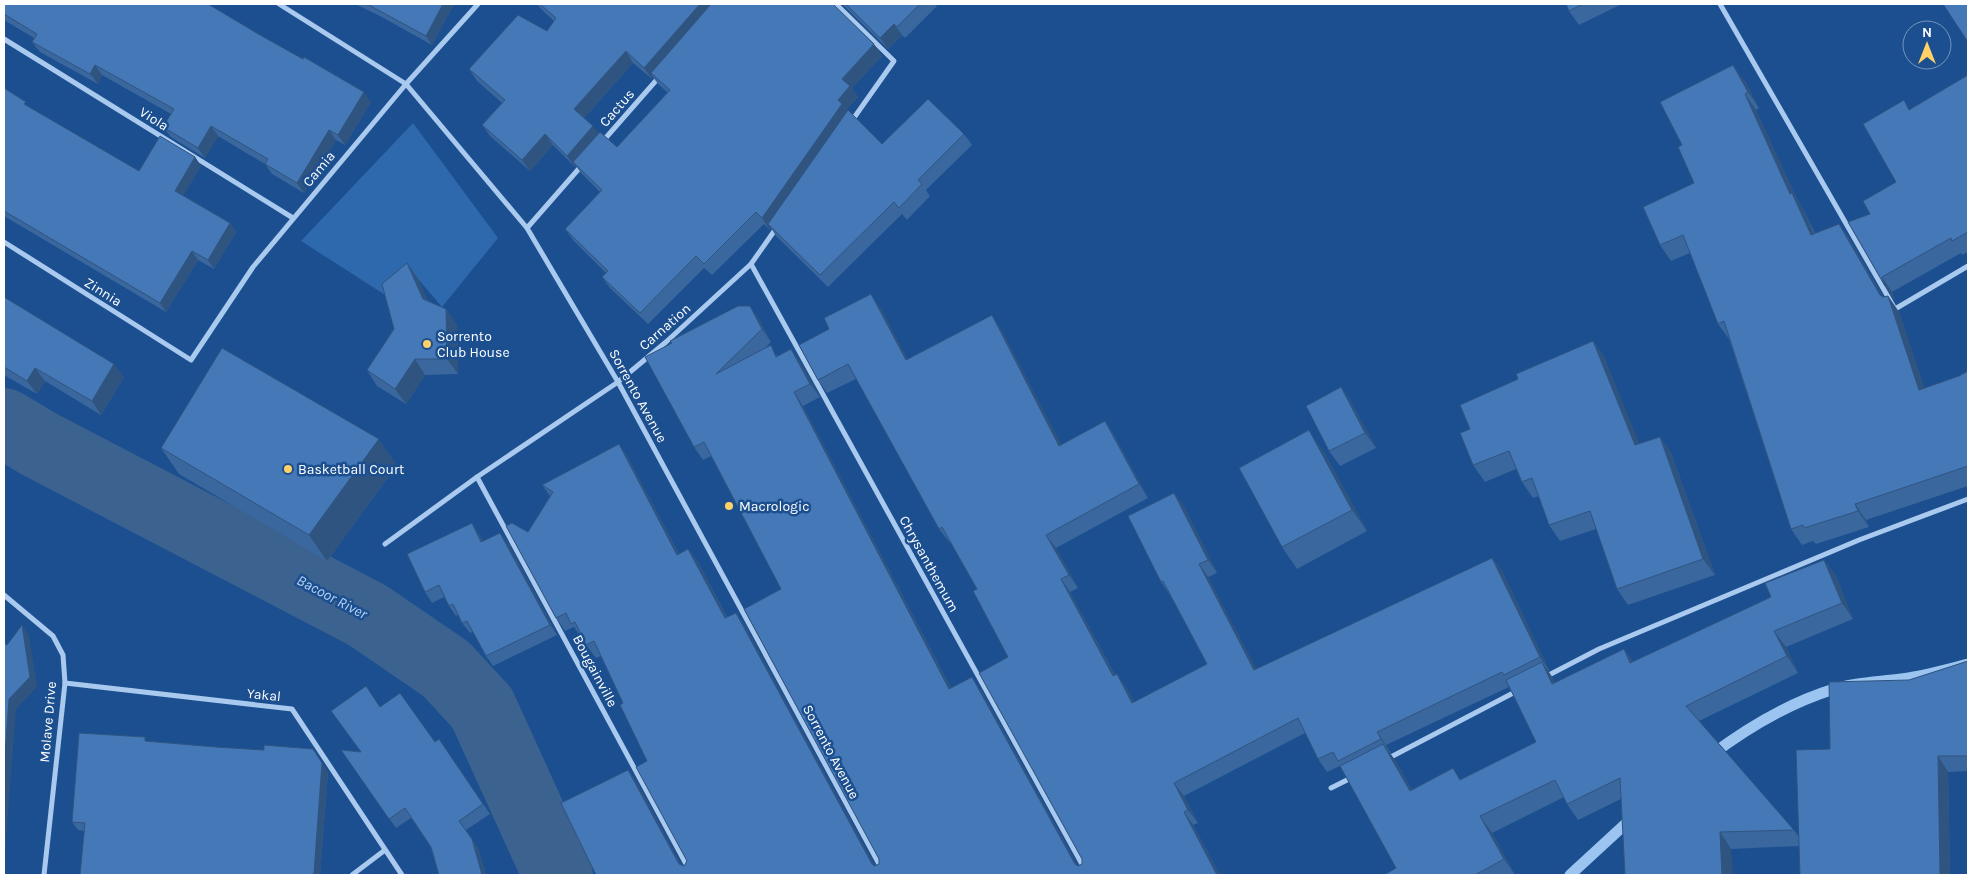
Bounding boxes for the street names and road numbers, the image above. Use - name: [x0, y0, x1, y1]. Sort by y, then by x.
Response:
- street label: Cactus: [596, 86, 638, 130]
- street label: Viola: [136, 103, 172, 135]
- street label: Camia: [299, 148, 339, 190]
- street label: Zinnia: [81, 274, 125, 310]
- street label: Carnation: [636, 300, 694, 354]
- street label: Sorrento Avenue: [605, 346, 671, 446]
- street label: Chrysanthemum: [895, 513, 963, 615]
- street label: Bougainville: [569, 632, 621, 710]
- street label: Molave Drive: [36, 681, 60, 763]
- street label: Yakal: [246, 685, 282, 705]
- street label: Sorrento Avenue: [799, 702, 863, 802]

